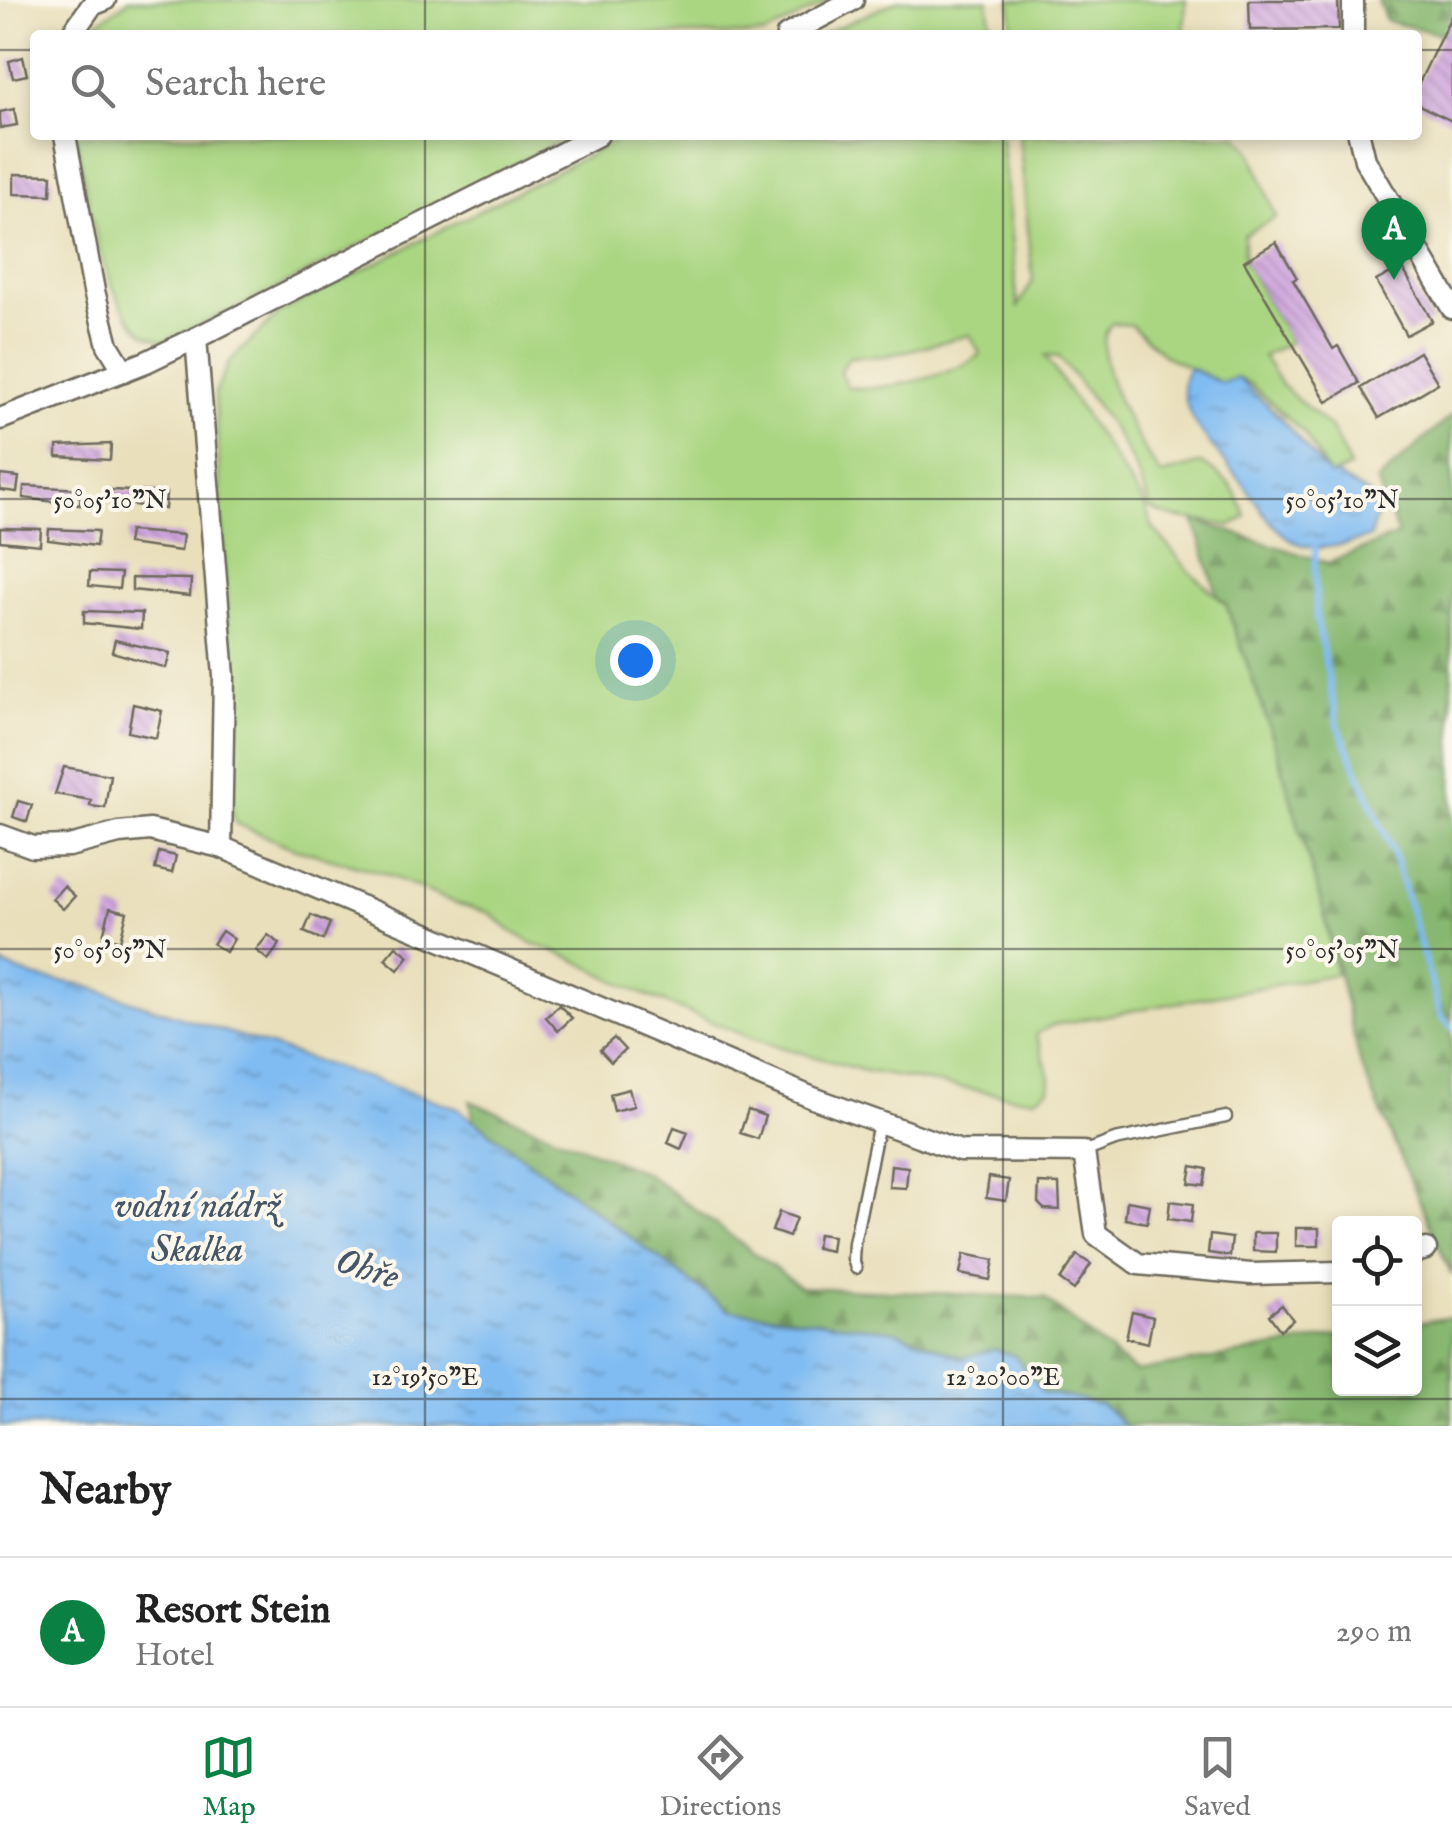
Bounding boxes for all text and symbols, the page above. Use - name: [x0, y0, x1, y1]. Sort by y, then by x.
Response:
- search box: [30, 30, 1422, 140]
- icon: search: [65, 58, 120, 113]
- text: Search here: [145, 61, 326, 109]
- pin: A: [1362, 198, 1426, 280]
- text: 50°05'10"N: [54, 485, 166, 517]
- text: 50°05'10"N: [1286, 485, 1398, 517]
- your location: [610, 635, 661, 686]
- text: 50°05'05"N: [54, 935, 166, 967]
- text: 50°05'05"N: [1286, 935, 1398, 967]
- water label: vodní nádrž Skalka: [114, 1183, 284, 1275]
- map controls: [1332, 1216, 1422, 1396]
- button: locate: [1332, 1216, 1422, 1306]
- water label: Ohře: [329, 1238, 405, 1302]
- button: layers: [1332, 1306, 1422, 1396]
- text: 12°19'50"E: [371, 1362, 479, 1394]
- text: 12°20'00"E: [946, 1362, 1060, 1394]
- text: Nearby: [40, 1465, 171, 1518]
- text: Resort Stein: [135, 1588, 331, 1636]
- text: A: [62, 1612, 83, 1653]
- text: 290 m: [1336, 1612, 1412, 1653]
- text: Hotel: [135, 1636, 214, 1677]
- tab: Map: [201, 1730, 256, 1825]
- tab: Directions: [659, 1730, 781, 1825]
- tab: Saved: [1184, 1730, 1251, 1825]

